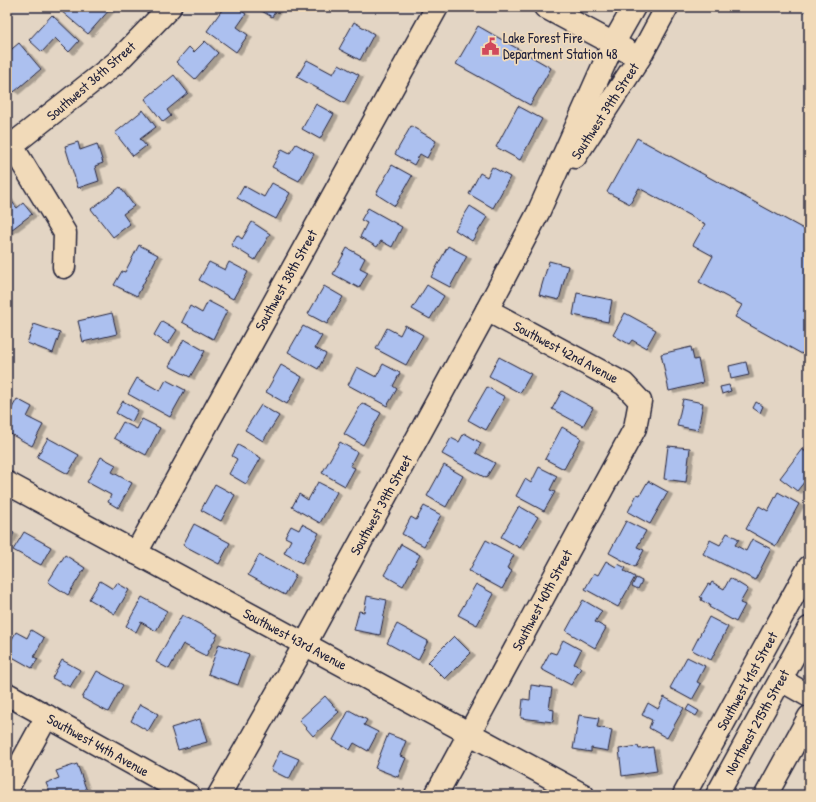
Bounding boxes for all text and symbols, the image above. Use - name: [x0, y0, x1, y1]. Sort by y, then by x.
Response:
- place label: Lake Forest Fire Department Station 48: [503, 28, 618, 64]
- public building icon: Lake Forest Fire Department Station 48: [480, 36, 500, 56]
- street label: Southwest 36th Street: [42, 37, 139, 125]
- street label: Southwest 39th Street: [566, 59, 643, 163]
- street label: Southwest 38th Street: [250, 226, 321, 334]
- street label: Southwest 42nd Avenue: [510, 316, 622, 387]
- street label: Southwest 39th Street: [345, 451, 416, 558]
- street label: Southwest 40th Street: [507, 546, 576, 654]
- street label: Southwest 43rd Avenue: [240, 603, 351, 674]
- street label: Southwest 41st Street: [712, 628, 782, 734]
- street label: Northeast 215th Street: [720, 666, 793, 778]
- street label: Southwest 44th Avenue: [44, 709, 153, 781]

